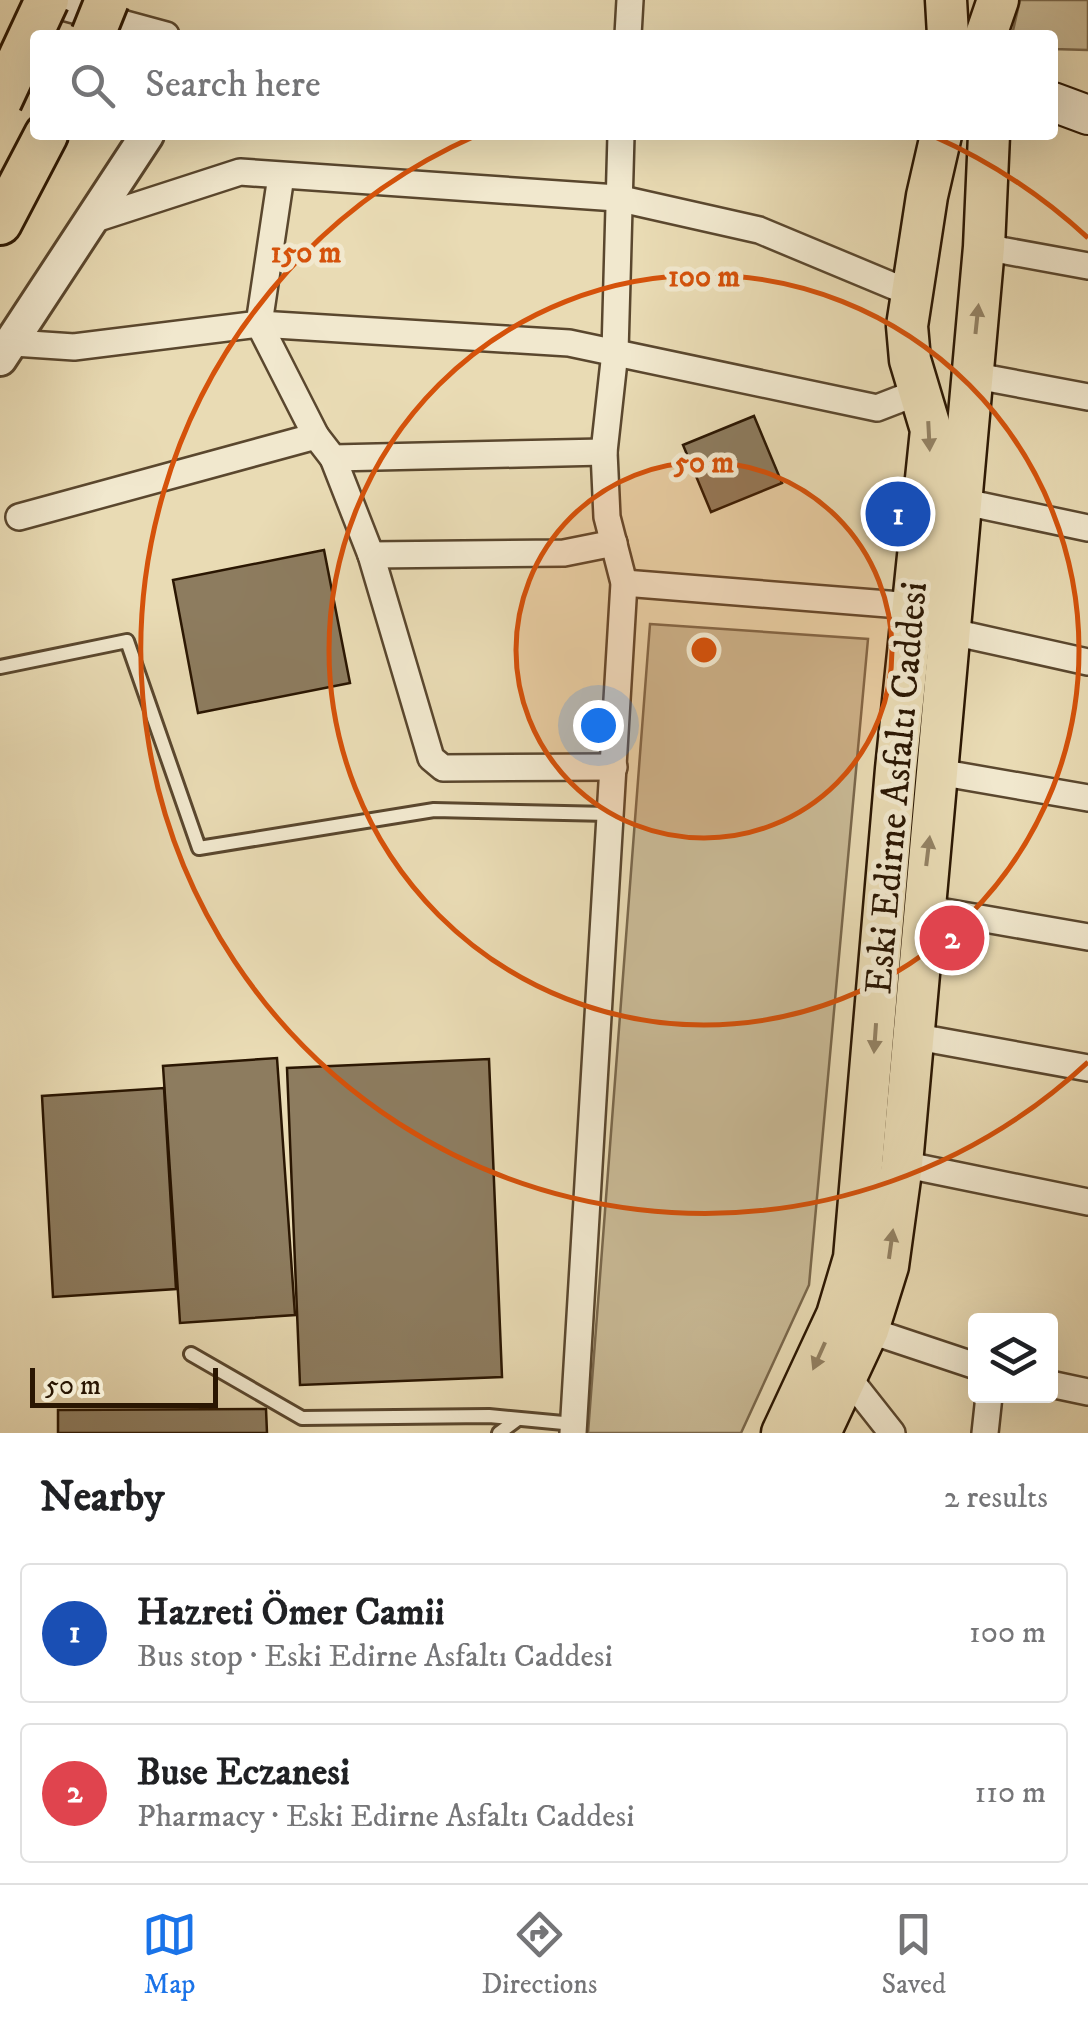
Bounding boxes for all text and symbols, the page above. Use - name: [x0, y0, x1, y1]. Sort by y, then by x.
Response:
- search box: [30, 30, 1058, 140]
- icon: search: [65, 58, 120, 113]
- text: Search here: [145, 61, 321, 109]
- text: 150 m: [271, 235, 342, 272]
- text: 100 m: [668, 259, 741, 296]
- one-way arrow: [969, 302, 985, 334]
- one-way arrow: [921, 421, 937, 452]
- text: 50 m: [673, 445, 734, 482]
- pin: 1: [866, 476, 930, 552]
- street label: Eski Edirne Asfaltı Caddesi: [855, 580, 939, 996]
- centre of rings: [686, 632, 722, 668]
- your location: [573, 700, 624, 751]
- one-way arrow: [920, 835, 936, 867]
- pin: 2: [920, 900, 984, 976]
- one-way arrow: [866, 1023, 882, 1055]
- one-way arrow: [883, 1228, 899, 1260]
- map controls: [968, 1313, 1058, 1403]
- button: layers: [968, 1313, 1058, 1403]
- one-way arrow: [811, 1341, 827, 1371]
- scale bar: [30, 1363, 218, 1408]
- text: 50 m: [45, 1368, 101, 1403]
- text: Nearby: [40, 1472, 164, 1524]
- text: 2 results: [944, 1478, 1048, 1518]
- text: Hazreti Ömer Camii: [137, 1589, 444, 1637]
- text: 1: [69, 1613, 80, 1653]
- text: 100 m: [969, 1613, 1046, 1653]
- text: Bus stop · Eski Edirne Asfaltı Caddesi: [137, 1637, 613, 1677]
- text: Buse Eczanesi: [137, 1749, 350, 1797]
- text: 2: [67, 1773, 82, 1813]
- text: 110 m: [974, 1773, 1046, 1813]
- text: Pharmacy · Eski Edirne Asfaltı Caddesi: [137, 1797, 634, 1837]
- tab: Map: [142, 1907, 197, 2002]
- tab: Directions: [481, 1907, 597, 2002]
- tab: Saved: [882, 1907, 946, 2002]

